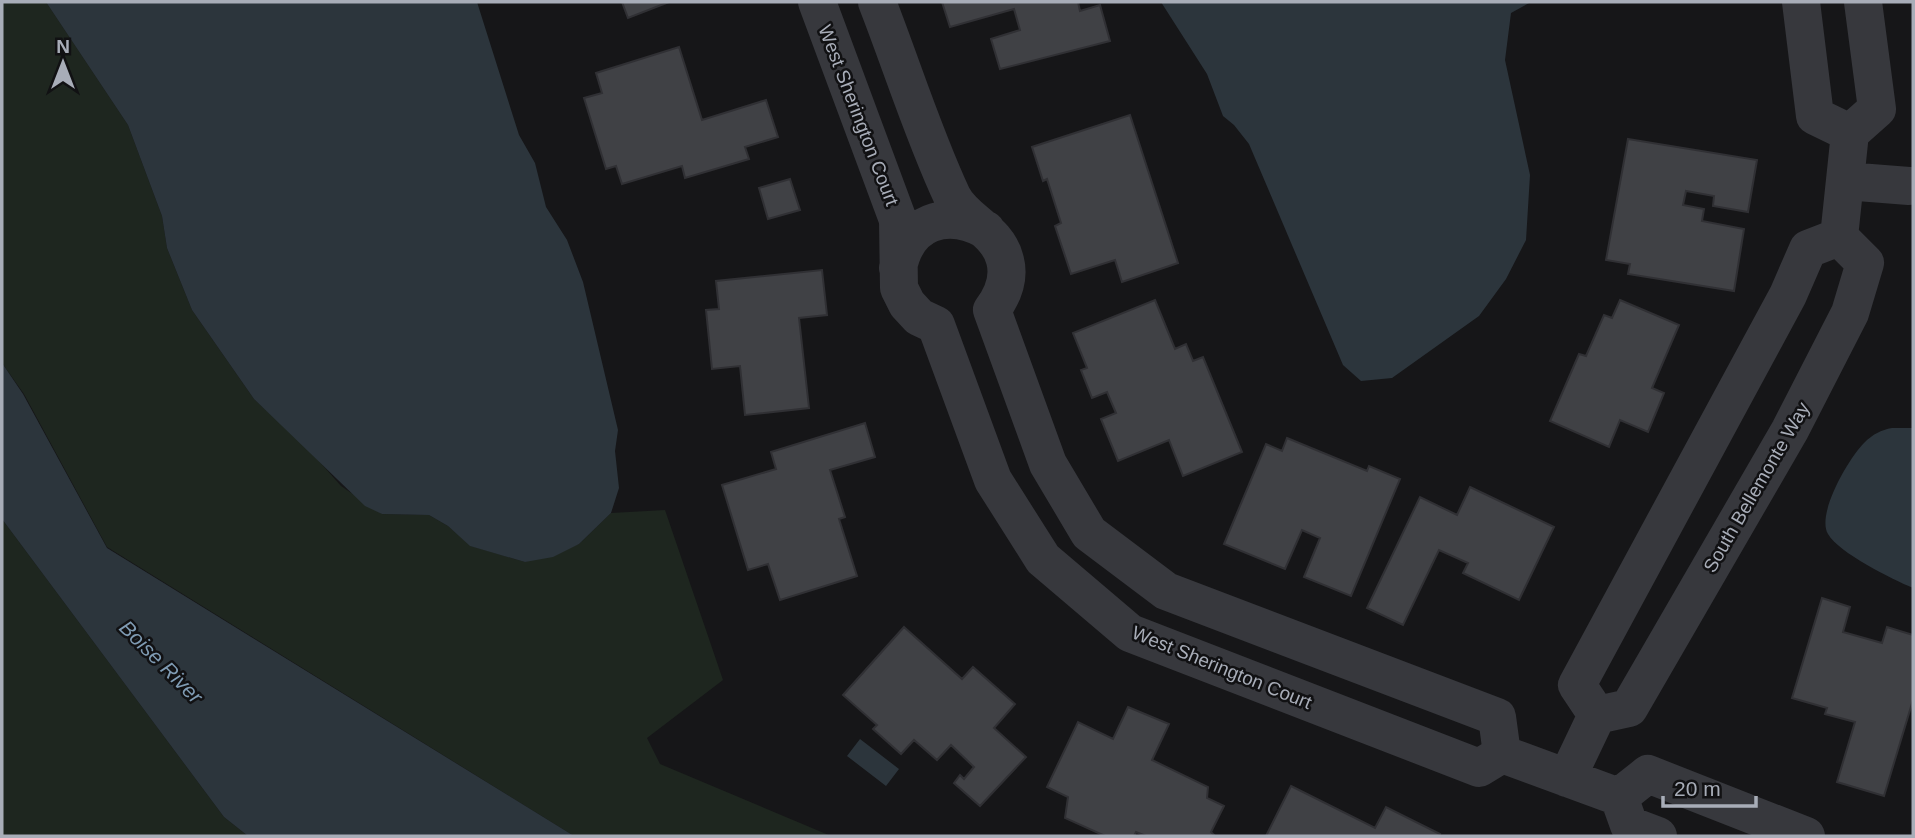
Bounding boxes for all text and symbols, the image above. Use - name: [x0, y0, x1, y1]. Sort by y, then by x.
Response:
- street label: West Sherington Court: [814, 22, 903, 209]
- north arrow: [28, 28, 98, 98]
- text: N: [56, 36, 70, 57]
- street label: South Bellemonte Way: [1699, 398, 1814, 576]
- water label: Boise River: [115, 616, 208, 708]
- street label: West Sherington Court: [1129, 622, 1315, 713]
- scale bar: [1663, 764, 1756, 808]
- text: 20 m: [1674, 777, 1721, 800]

